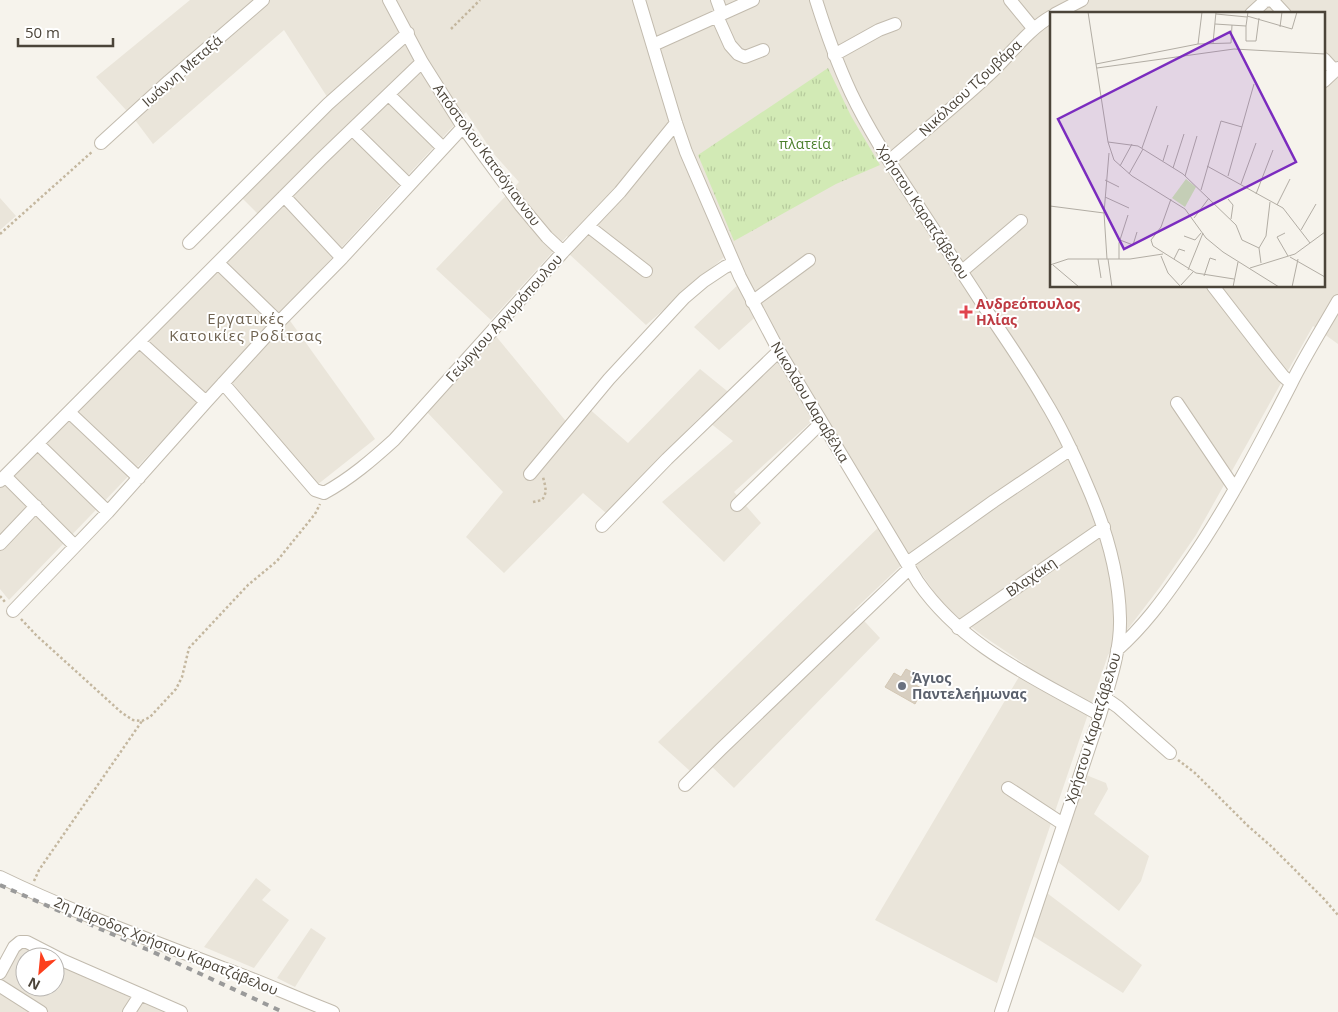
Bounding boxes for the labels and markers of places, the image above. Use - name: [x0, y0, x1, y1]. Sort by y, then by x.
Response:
- place label: Ανδρεόπουλος Ηλίας: [976, 294, 1080, 329]
- marker: Ανδρεόπουλος Ηλίας: [960, 306, 972, 318]
- place label: Άγιος Παντελεήμωνας: [912, 668, 1026, 703]
- marker: Άγιος Παντελεήμωνας: [896, 680, 908, 692]

